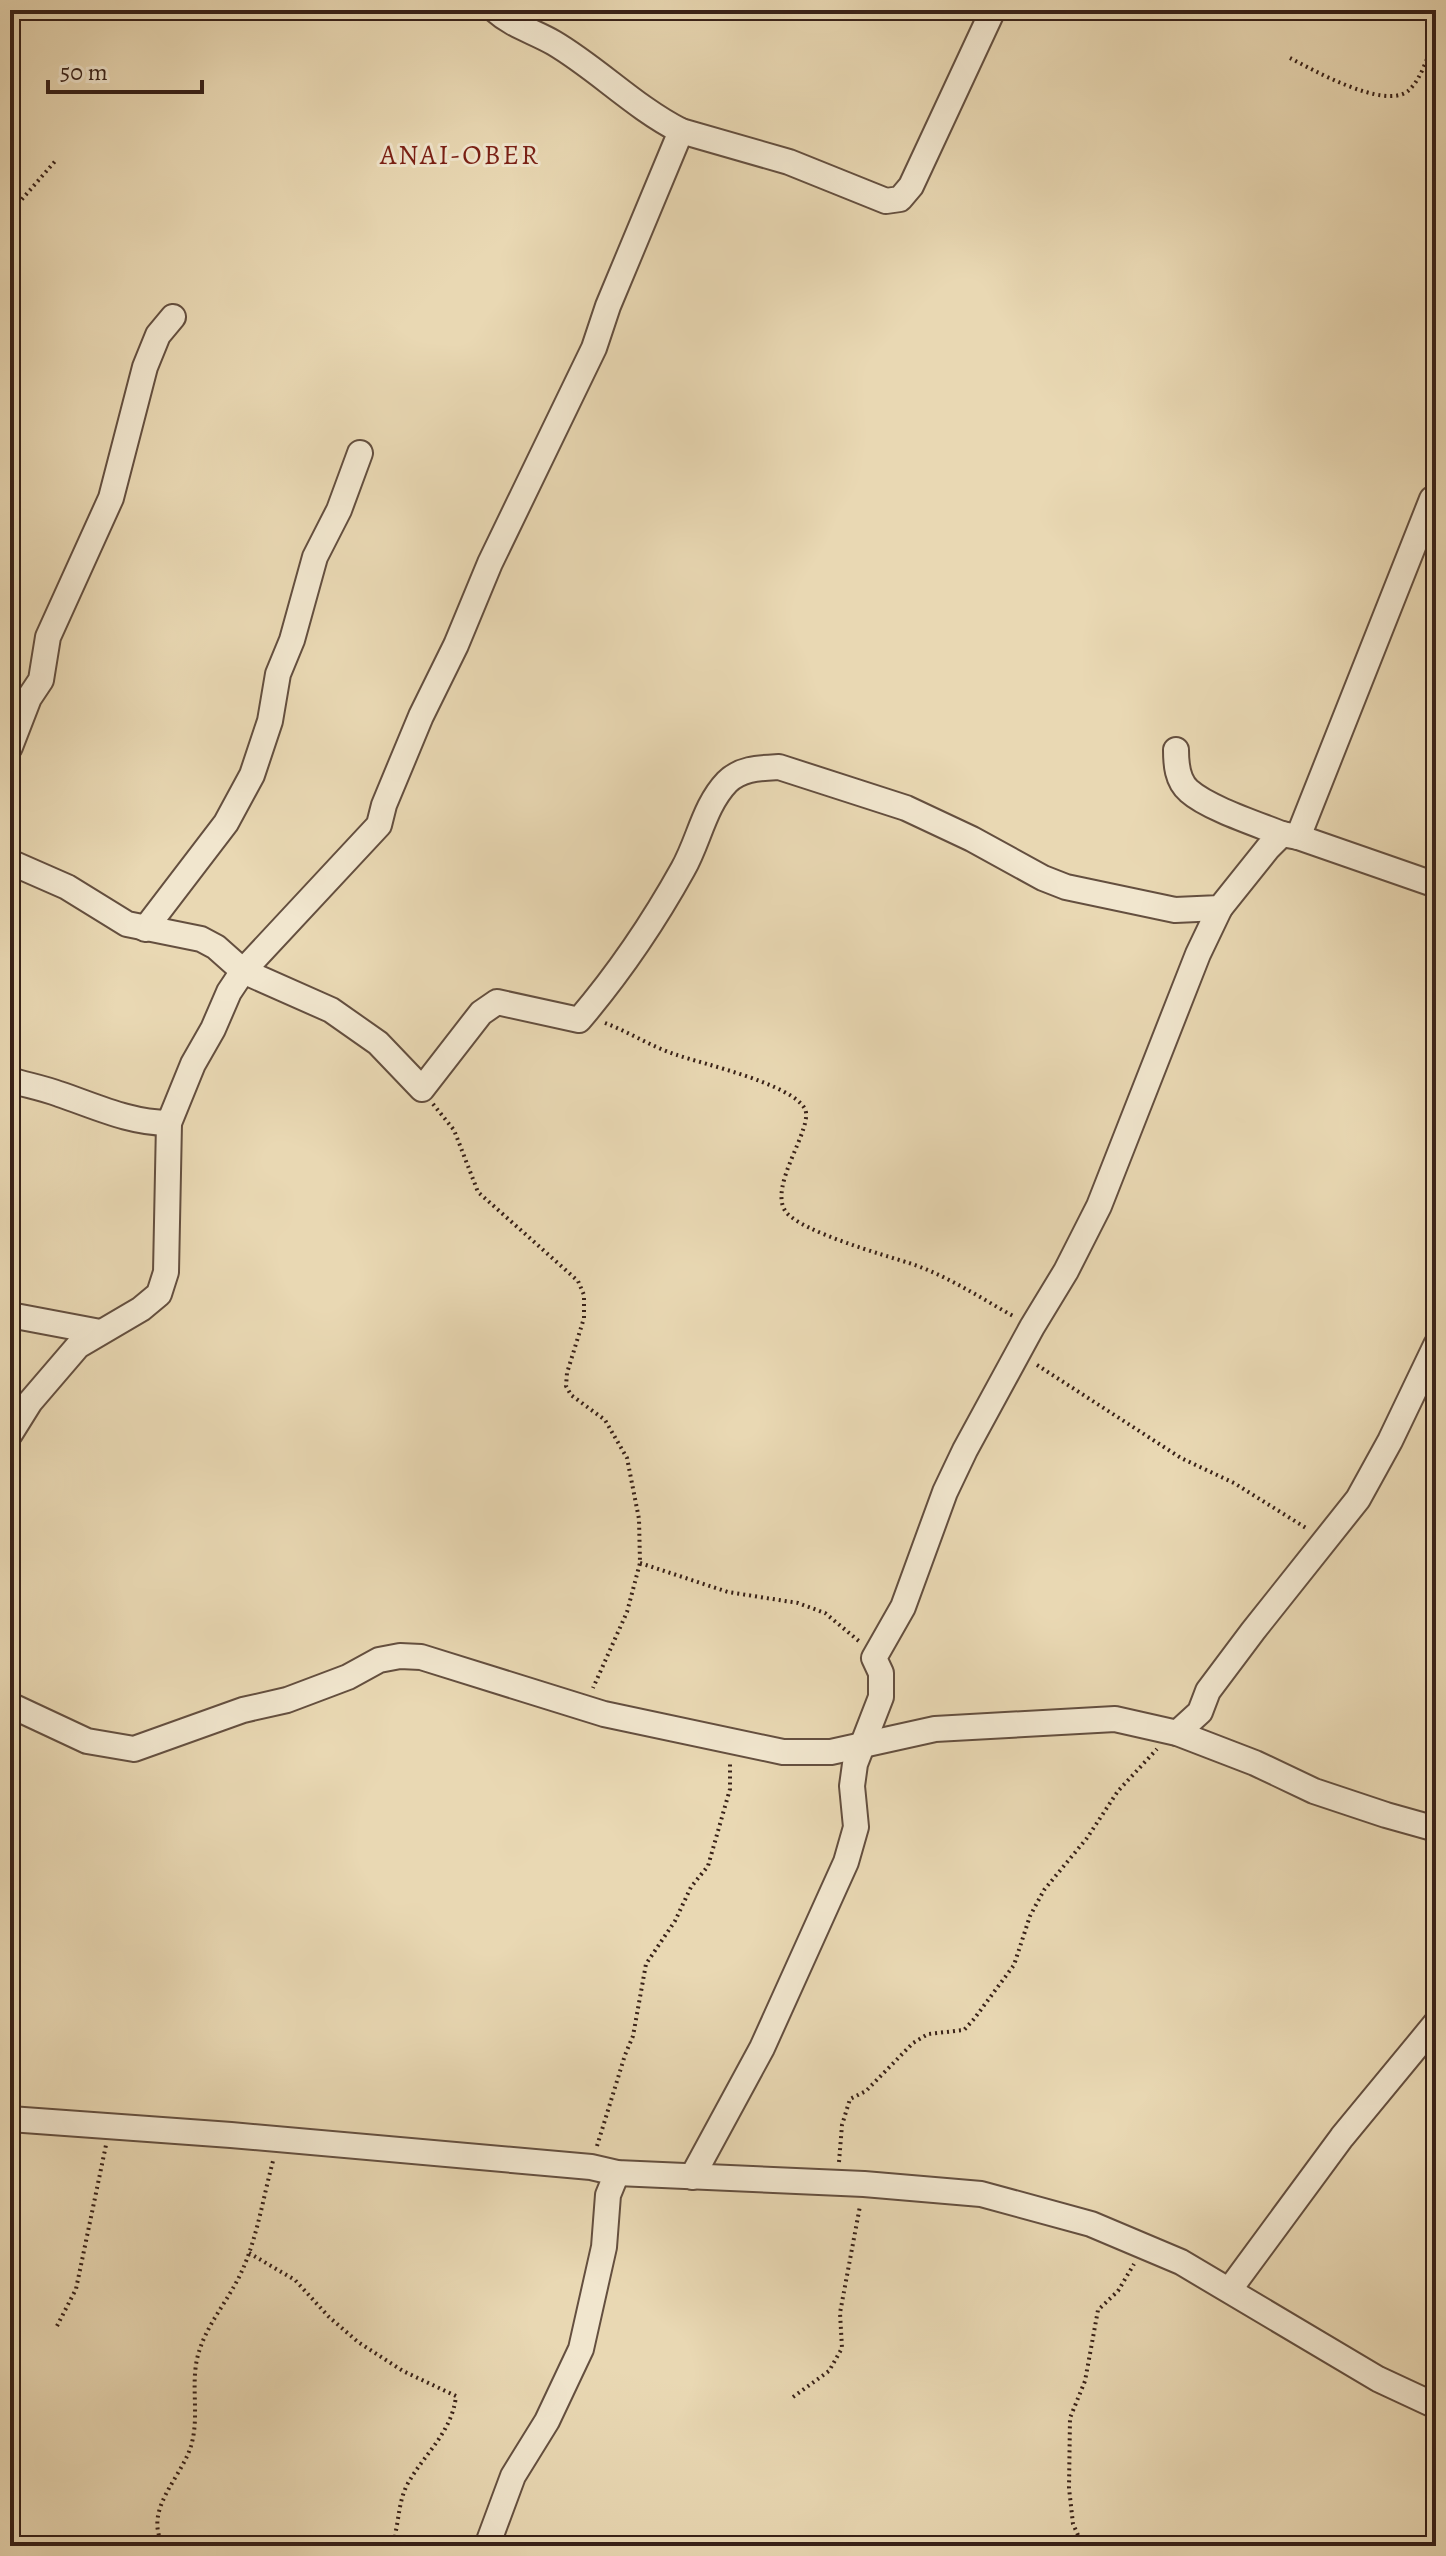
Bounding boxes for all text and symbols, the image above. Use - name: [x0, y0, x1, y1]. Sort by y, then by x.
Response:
- scale bar: [48, 44, 202, 94]
- text: 50 m: [60, 56, 108, 88]
- district label: ANAI-OBER: [379, 136, 540, 174]

